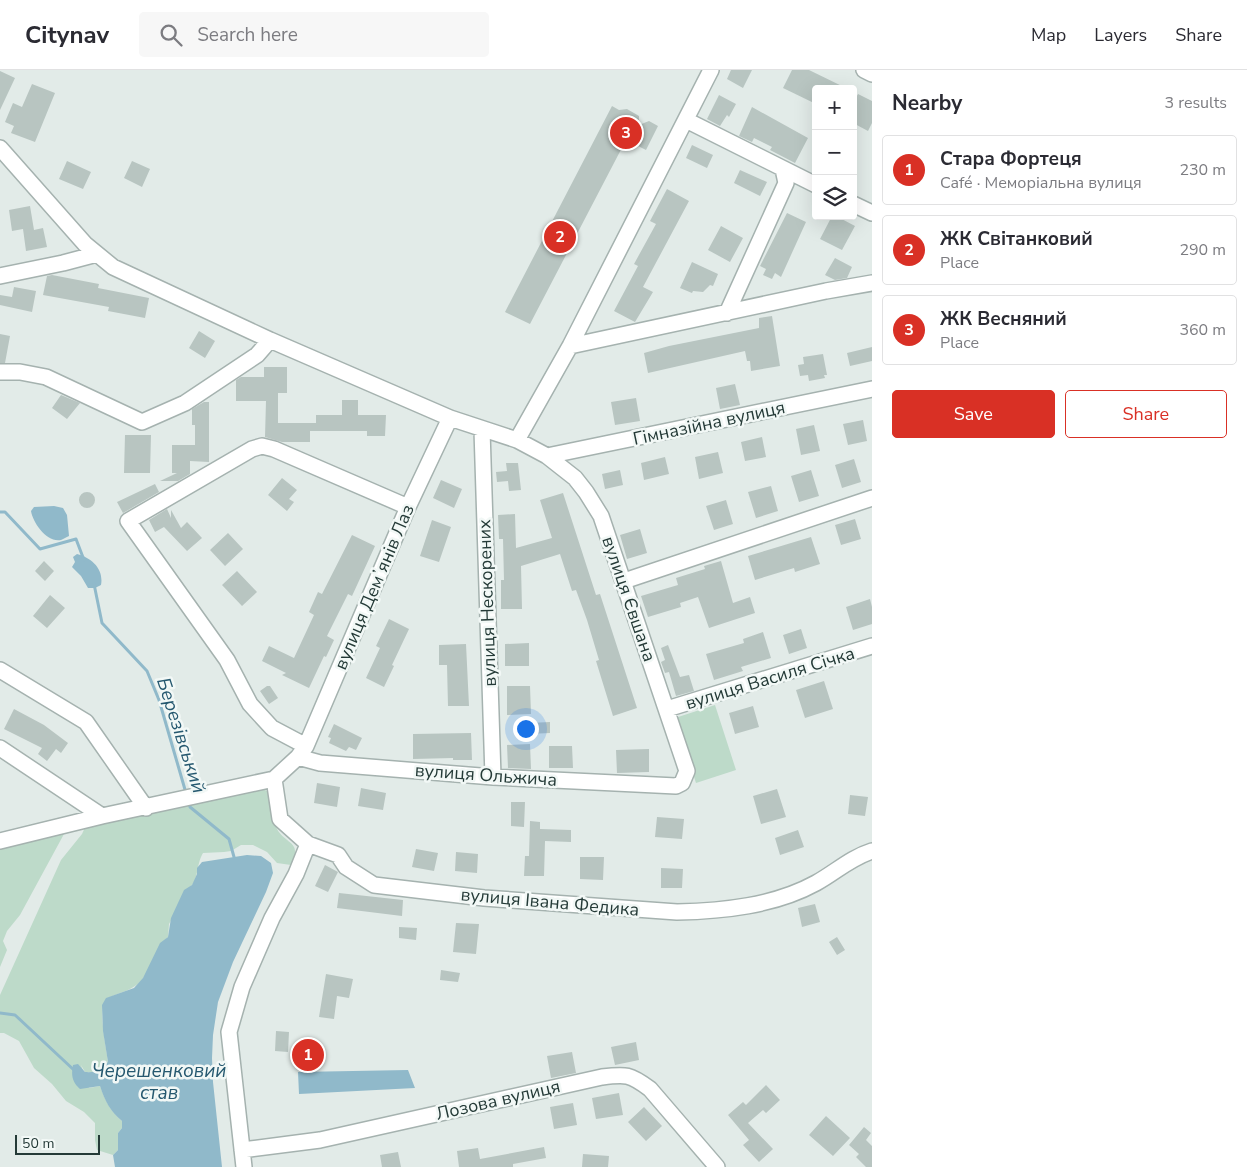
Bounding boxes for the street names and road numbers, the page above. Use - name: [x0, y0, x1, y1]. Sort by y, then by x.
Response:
- street label: Гімназійна вулиця: [631, 395, 787, 451]
- street label: вулиця Демʼянів Лаз: [328, 501, 420, 673]
- street label: вулиця Нескорених: [472, 519, 502, 687]
- street label: вулиця Євшана: [596, 533, 662, 665]
- street label: вулиця Василя Січка: [682, 641, 858, 715]
- street label: вулиця Ольжича: [414, 758, 558, 792]
- street label: вулиця Івана Федика: [460, 882, 640, 922]
- street label: Лозова вулиця: [433, 1074, 563, 1126]

